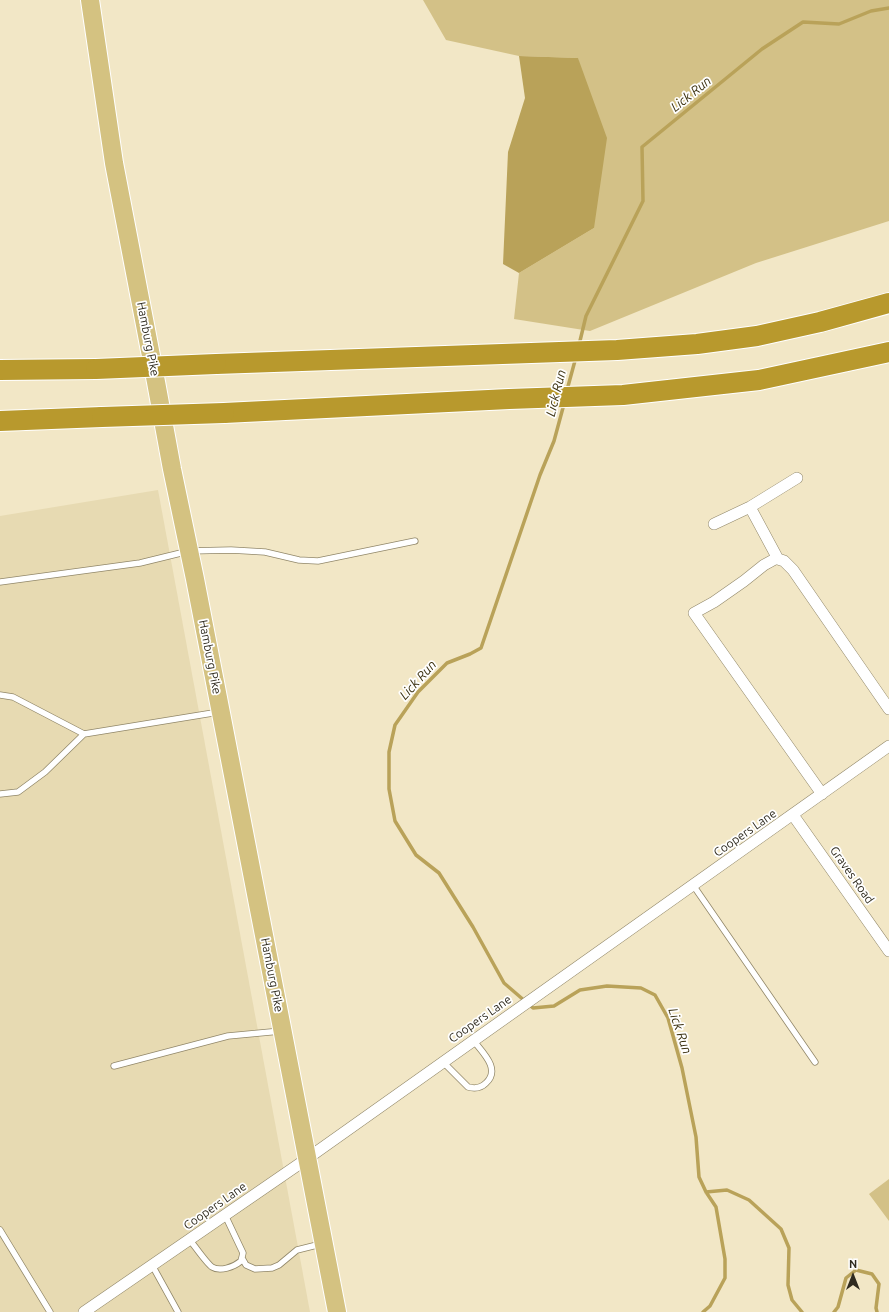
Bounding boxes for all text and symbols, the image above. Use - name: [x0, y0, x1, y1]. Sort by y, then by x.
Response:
- water label: Lick Run: [668, 73, 714, 115]
- street label: Hamburg Pike: [134, 301, 162, 377]
- water label: Lick Run: [543, 368, 569, 418]
- street label: Hamburg Pike: [196, 619, 224, 695]
- water label: Lick Run: [396, 657, 440, 703]
- street label: Coopers Lane: [711, 806, 779, 860]
- street label: Graves Road: [827, 844, 877, 906]
- street label: Hamburg Pike: [258, 937, 286, 1013]
- street label: Coopers Lane: [446, 992, 514, 1046]
- water label: Lick Run: [665, 1006, 695, 1056]
- street label: Coopers Lane: [181, 1179, 249, 1233]
- north arrow: [833, 1256, 873, 1296]
- text: N: [849, 1258, 857, 1270]

